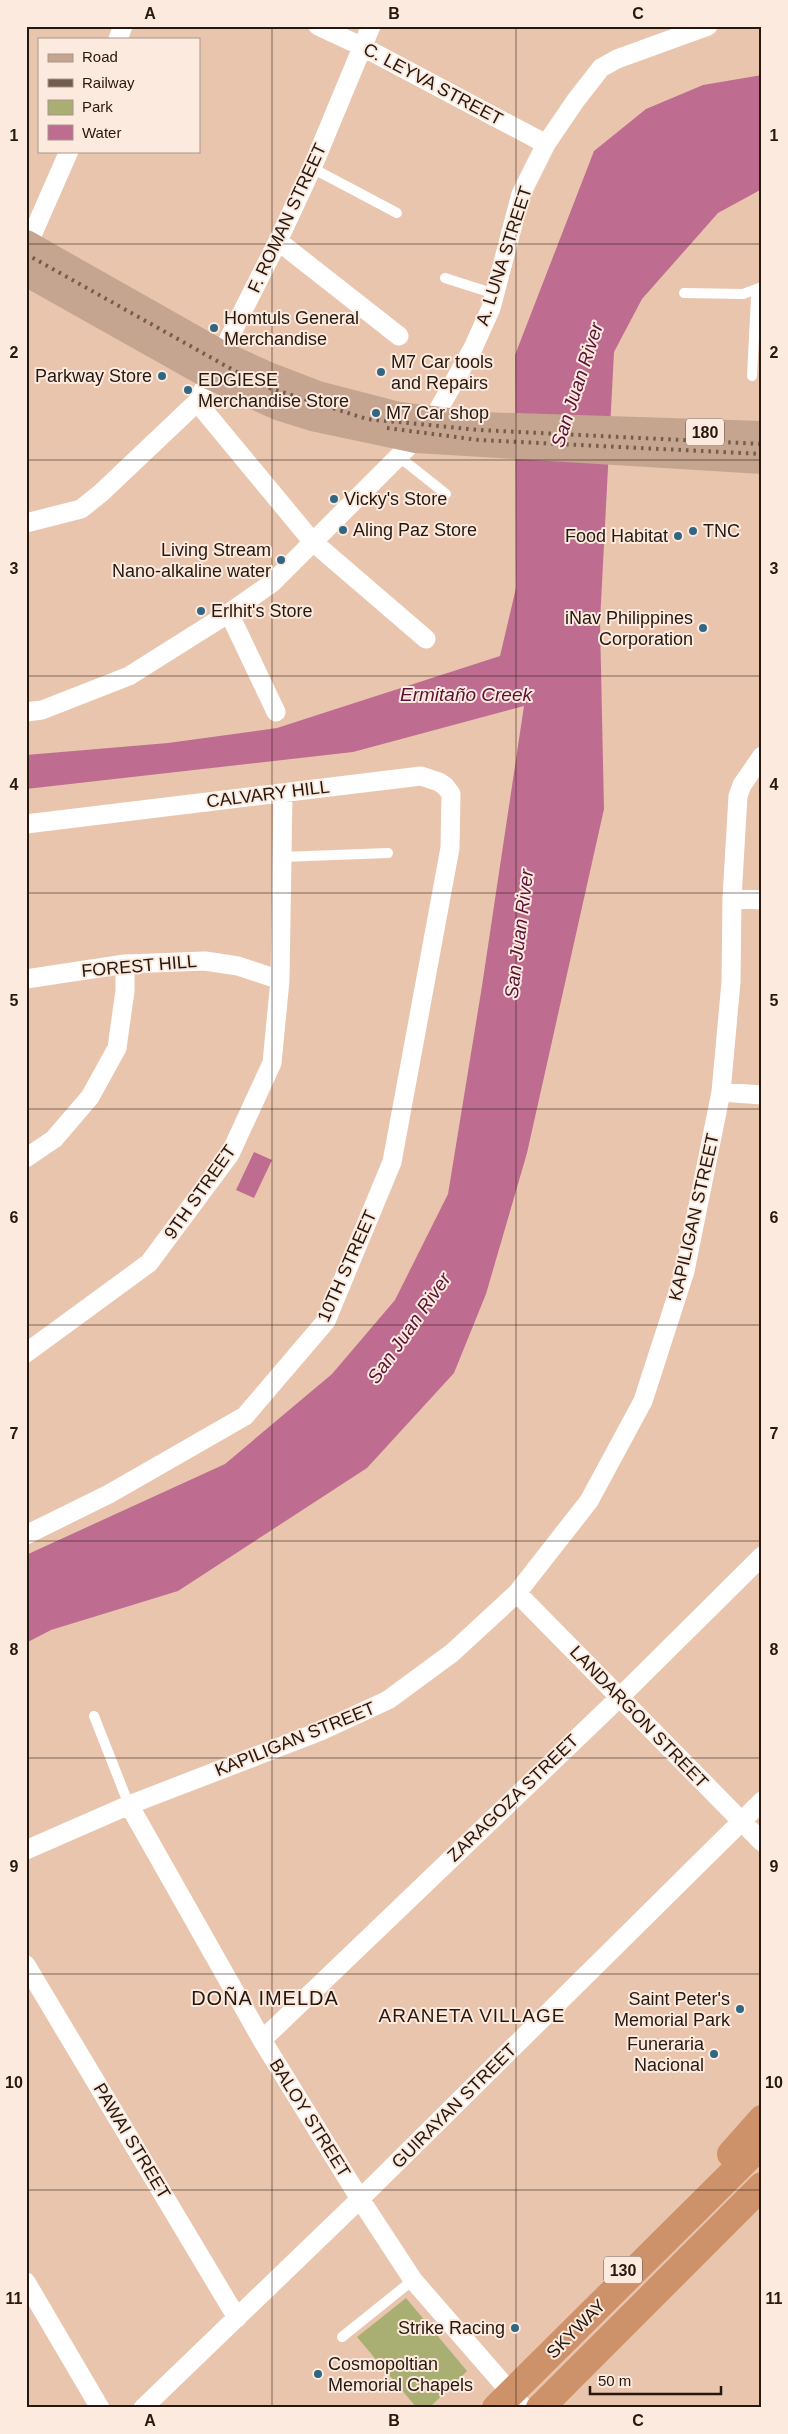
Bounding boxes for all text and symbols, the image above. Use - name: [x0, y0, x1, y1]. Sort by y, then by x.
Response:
- text: A: [144, 5, 156, 22]
- text: B: [388, 5, 400, 22]
- text: C: [632, 5, 644, 22]
- legend: [38, 38, 200, 152]
- street label: C. LEYVA STREET: [360, 39, 506, 129]
- text: Road: [82, 48, 118, 65]
- text: Railway: [82, 74, 135, 91]
- text: Park: [82, 98, 113, 115]
- text: Water: [82, 124, 121, 141]
- text: 1: [10, 127, 19, 144]
- text: 1: [770, 127, 779, 144]
- street label: F. ROMAN STREET: [244, 140, 330, 296]
- street label: A. LUNA STREET: [472, 184, 536, 328]
- place label: Homtuls General Merchandise: [224, 308, 359, 349]
- water label: San Juan River: [547, 319, 607, 450]
- marker: Homtuls General Merchandise: [208, 322, 220, 334]
- text: 2: [10, 344, 19, 361]
- text: 2: [770, 344, 779, 361]
- place label: M7 Car tools and Repairs: [391, 352, 493, 393]
- place label: Parkway Store: [35, 366, 152, 386]
- marker: M7 Car tools and Repairs: [375, 366, 387, 378]
- marker: Parkway Store: [156, 370, 168, 382]
- place label: EDGIESE Merchandise Store: [198, 370, 349, 411]
- marker: EDGIESE Merchandise Store: [182, 384, 194, 396]
- place label: M7 Car shop: [386, 403, 489, 423]
- marker: M7 Car shop: [370, 407, 382, 419]
- road number: 180: [686, 418, 724, 446]
- place label: Vicky's Store: [344, 489, 447, 509]
- marker: Vicky's Store: [328, 493, 340, 505]
- place label: Aling Paz Store: [353, 520, 477, 540]
- place label: TNC: [703, 521, 740, 541]
- marker: Aling Paz Store: [337, 524, 349, 536]
- marker: TNC: [687, 525, 699, 537]
- place label: Food Habitat: [565, 526, 668, 546]
- marker: Food Habitat: [672, 530, 684, 542]
- place label: Living Stream Nano-alkaline water: [112, 540, 271, 581]
- marker: Living Stream Nano-alkaline water: [275, 554, 287, 566]
- text: 3: [10, 560, 19, 577]
- text: 3: [770, 560, 779, 577]
- place label: Erlhit's Store: [211, 601, 312, 621]
- marker: Erlhit's Store: [195, 605, 207, 617]
- place label: iNav Philippines Corporation: [565, 608, 693, 649]
- marker: iNav Philippines Corporation: [697, 622, 709, 634]
- water label: Ermitaño Creek: [400, 684, 533, 705]
- text: 4: [10, 776, 19, 793]
- text: 4: [770, 776, 779, 793]
- street label: CALVARY HILL: [205, 777, 331, 811]
- water label: San Juan River: [501, 868, 537, 1000]
- street label: FOREST HILL: [80, 951, 198, 981]
- text: 5: [10, 992, 19, 1009]
- text: 5: [770, 992, 779, 1009]
- street label: KAPILIGAN STREET: [665, 1131, 723, 1303]
- street label: 9TH STREET: [160, 1141, 240, 1243]
- street label: 10TH STREET: [313, 1207, 381, 1325]
- text: 6: [10, 1209, 19, 1226]
- text: 6: [770, 1209, 779, 1226]
- water label: San Juan River: [363, 1268, 455, 1387]
- text: 7: [10, 1425, 19, 1442]
- text: 7: [770, 1425, 779, 1442]
- text: 8: [10, 1641, 19, 1658]
- text: 8: [770, 1641, 779, 1658]
- street label: LANDARGON STREET: [566, 1642, 712, 1792]
- street label: KAPILIGAN STREET: [212, 1698, 378, 1780]
- street label: ZARAGOZA STREET: [443, 1730, 583, 1866]
- text: 9: [10, 1858, 19, 1875]
- text: 9: [770, 1858, 779, 1875]
- district label: DOÑA IMELDA: [191, 1986, 339, 2009]
- place label: Saint Peter's Memorial Park: [614, 1989, 731, 2030]
- marker: Saint Peter's Memorial Park: [734, 2003, 746, 2015]
- district label: ARANETA VILLAGE: [379, 2005, 565, 2026]
- place label: Funeraria Nacional: [627, 2034, 705, 2075]
- street label: GUIRAYAN STREET: [388, 2040, 520, 2172]
- marker: Funeraria Nacional: [708, 2048, 720, 2060]
- street label: BALOY STREET: [266, 2055, 354, 2181]
- text: 10: [5, 2074, 23, 2091]
- text: 10: [765, 2074, 783, 2091]
- street label: PAWAI STREET: [90, 2080, 174, 2202]
- road number: 130: [604, 2256, 642, 2284]
- text: 11: [6, 2290, 23, 2307]
- text: 11: [766, 2290, 783, 2307]
- street label: SKYWAY: [542, 2295, 610, 2363]
- place label: Strike Racing: [398, 2318, 505, 2338]
- marker: Strike Racing: [509, 2322, 521, 2334]
- place label: Cosmopoltian Memorial Chapels: [328, 2354, 473, 2395]
- scale bar: [590, 2364, 722, 2396]
- marker: Cosmopoltian Memorial Chapels: [312, 2368, 324, 2380]
- text: 50 m: [598, 2372, 631, 2389]
- text: A: [144, 2412, 156, 2429]
- text: B: [388, 2412, 400, 2429]
- text: C: [632, 2412, 644, 2429]

